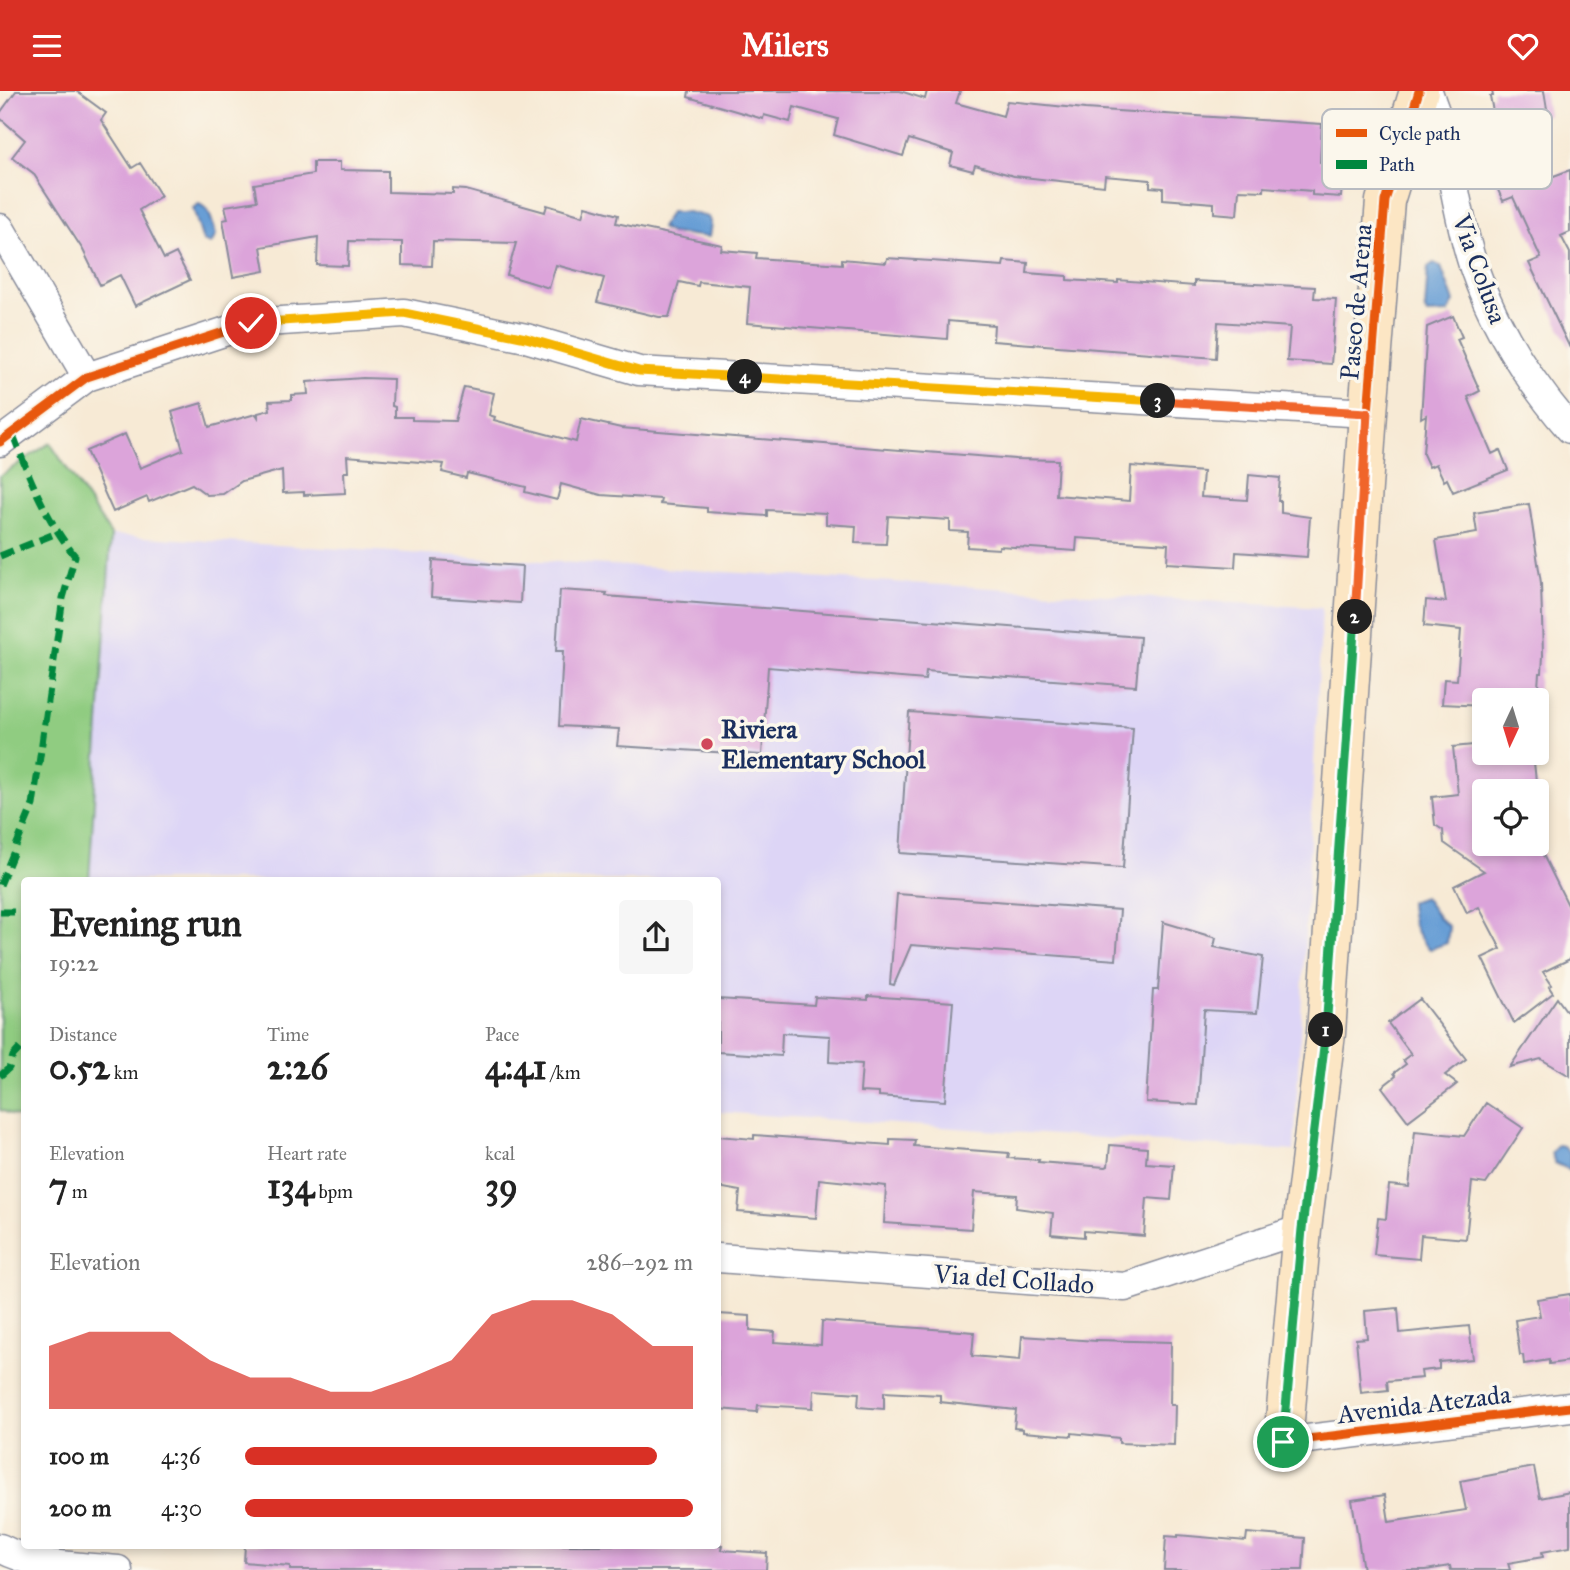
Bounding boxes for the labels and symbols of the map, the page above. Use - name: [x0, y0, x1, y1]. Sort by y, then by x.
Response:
- legend: [1322, 109, 1552, 189]
- text: Cycle path: [1379, 122, 1461, 145]
- text: Path: [1379, 153, 1415, 176]
- street label: Via Colusa: [1445, 209, 1515, 328]
- street label: Paseo de Arena: [1333, 222, 1379, 382]
- pin: [221, 293, 281, 353]
- pin: 4: [728, 359, 762, 395]
- pin: 3: [1140, 383, 1176, 419]
- pin: 2: [1338, 599, 1372, 635]
- north arrow: [1472, 688, 1549, 765]
- place label: Riviera Elementary School: [721, 713, 926, 775]
- marker: Riviera Elementary School: [699, 736, 715, 752]
- pin: 1: [1308, 1013, 1344, 1047]
- street label: Via del Collado: [932, 1257, 1095, 1301]
- street label: Avenida Atezada: [1334, 1377, 1513, 1431]
- pin: [1253, 1412, 1313, 1472]

